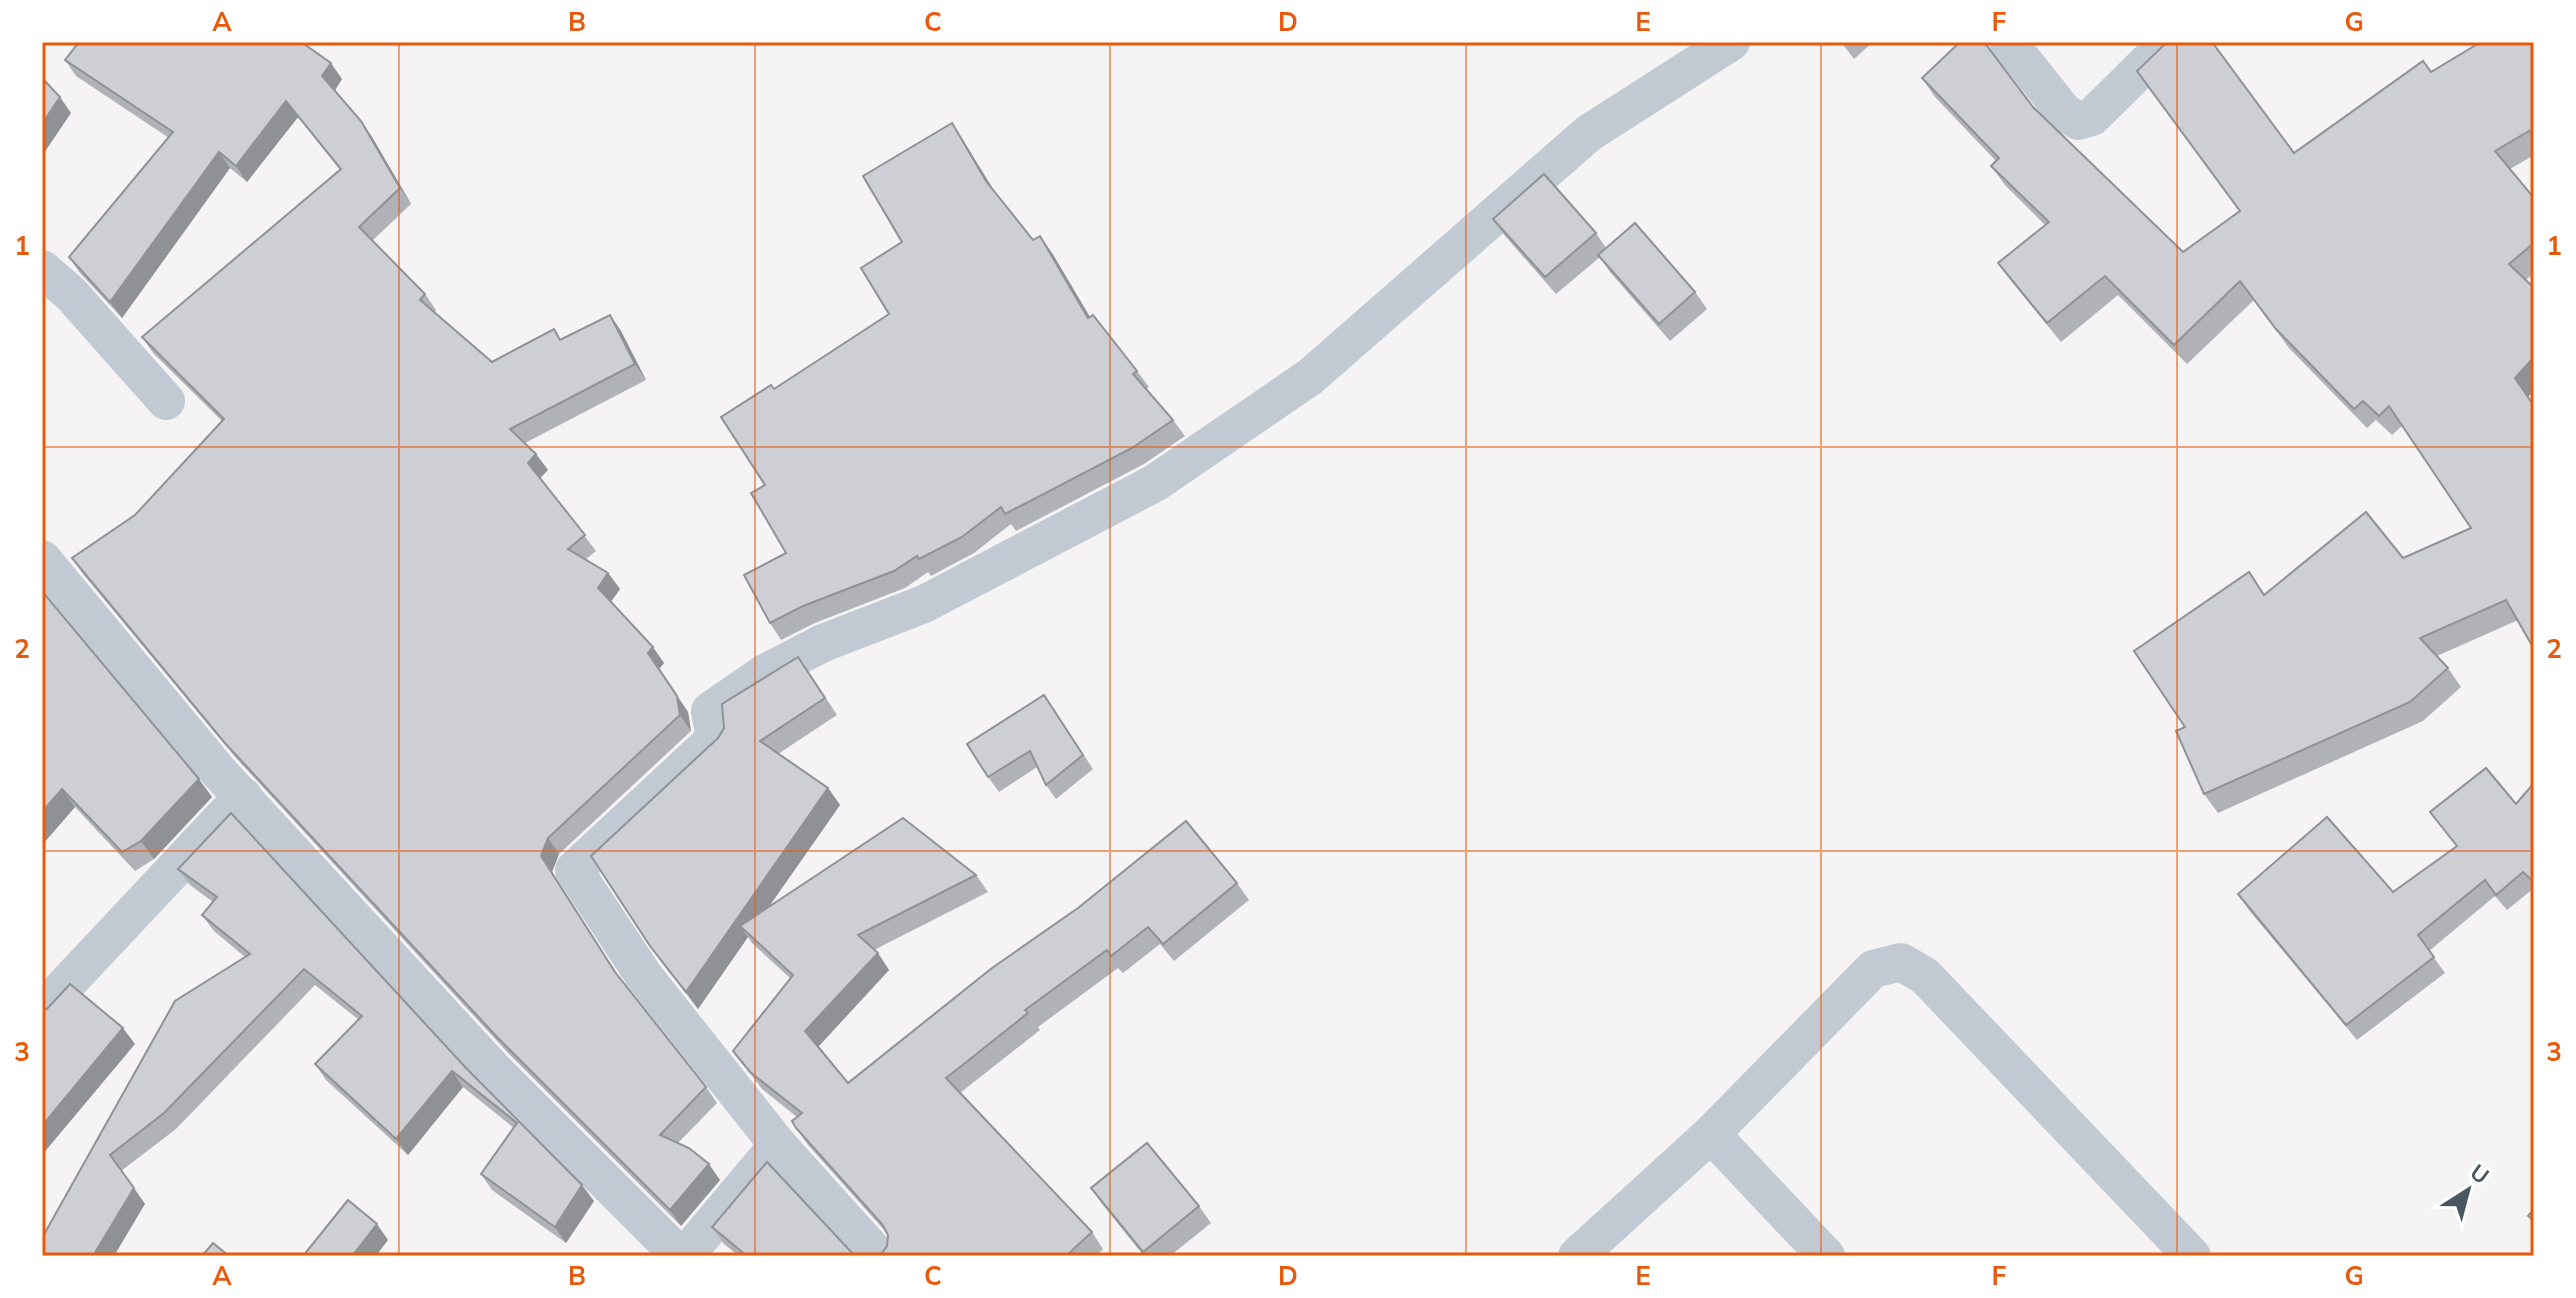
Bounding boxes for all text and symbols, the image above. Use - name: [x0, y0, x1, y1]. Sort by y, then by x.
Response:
- text: A: [212, 5, 232, 38]
- text: B: [568, 5, 586, 38]
- text: C: [924, 5, 942, 38]
- text: D: [1278, 5, 1298, 38]
- text: E: [1635, 5, 1651, 38]
- text: F: [1992, 5, 2007, 38]
- text: G: [2344, 5, 2364, 38]
- text: 1: [14, 229, 30, 262]
- text: 1: [2546, 229, 2562, 262]
- text: 2: [14, 632, 30, 665]
- text: 2: [2546, 632, 2562, 665]
- text: 3: [14, 1035, 30, 1068]
- text: 3: [2546, 1035, 2562, 1068]
- north arrow: [2428, 1150, 2508, 1230]
- text: U: [2465, 1158, 2495, 1190]
- text: A: [212, 1259, 232, 1292]
- text: B: [568, 1259, 586, 1292]
- text: C: [924, 1259, 942, 1292]
- text: D: [1278, 1259, 1298, 1292]
- text: E: [1635, 1259, 1651, 1292]
- text: F: [1992, 1259, 2007, 1292]
- text: G: [2344, 1259, 2364, 1292]

